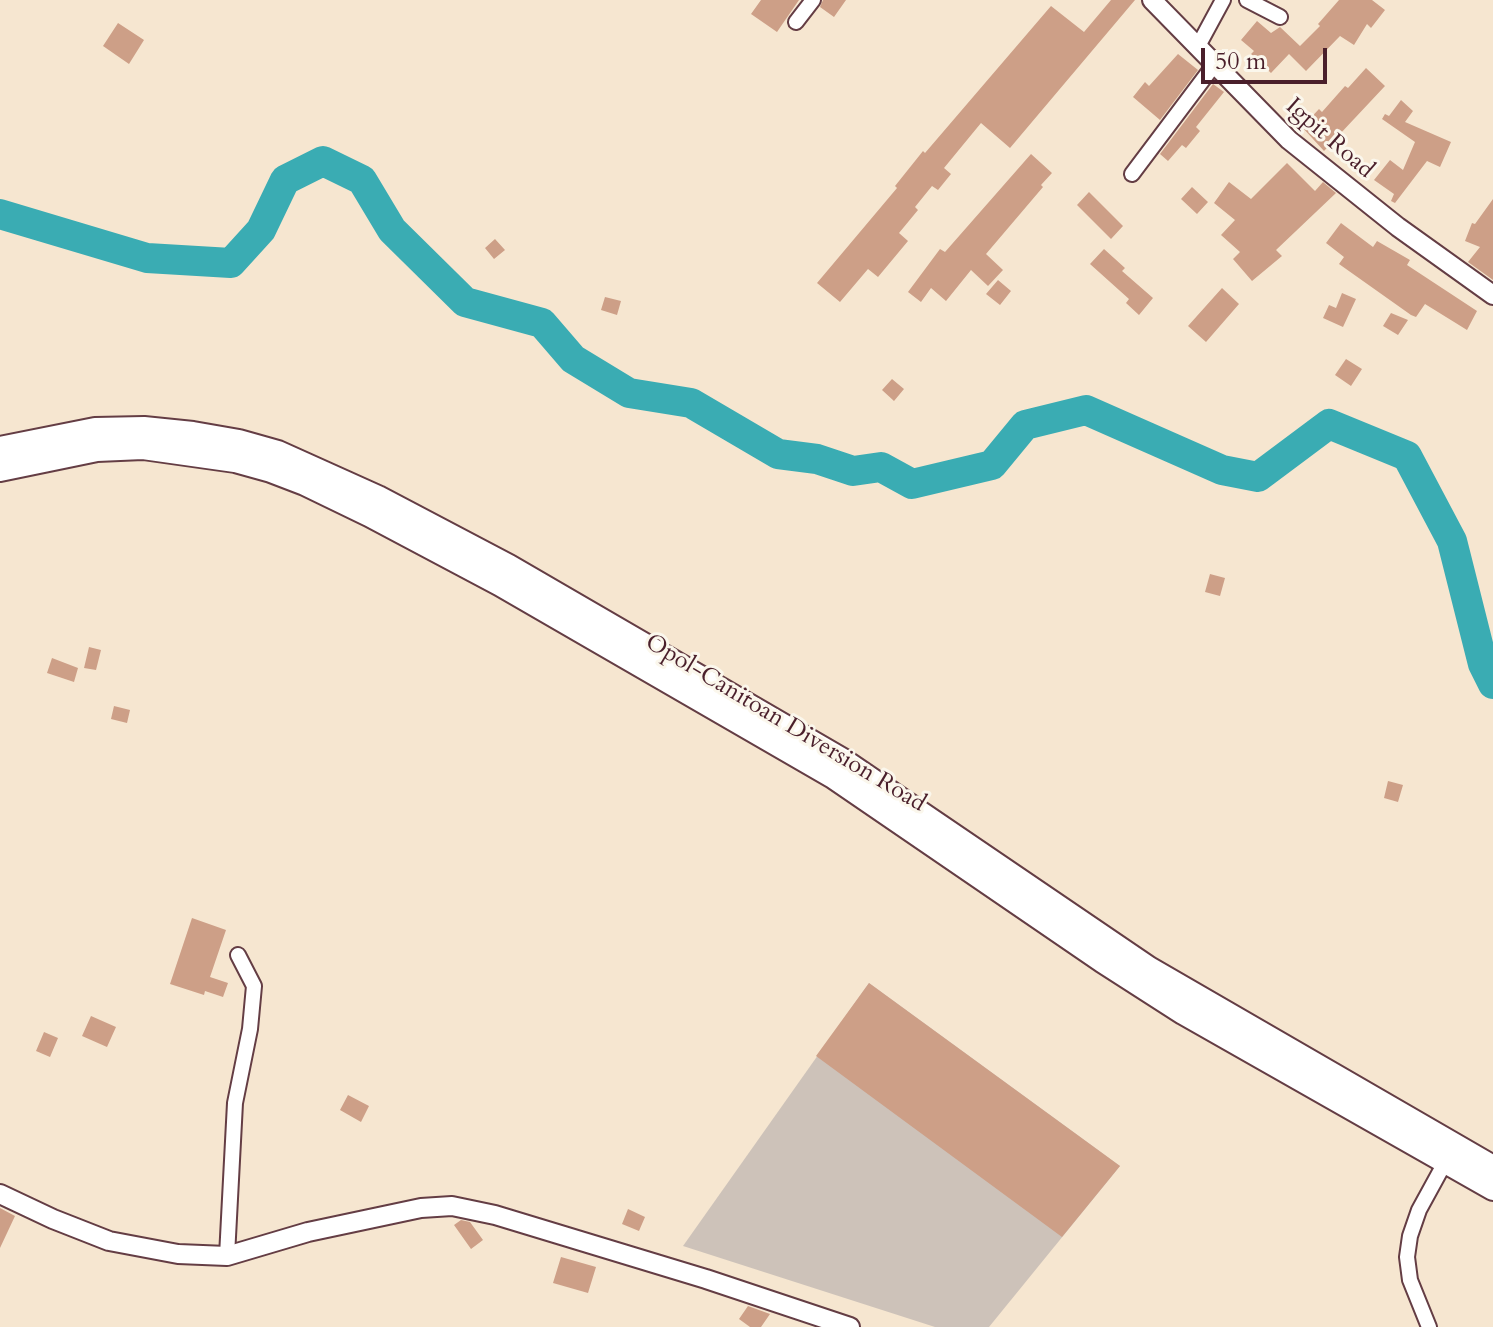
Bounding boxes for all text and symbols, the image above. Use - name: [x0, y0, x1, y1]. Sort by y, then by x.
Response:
- scale bar: [1205, 32, 1331, 82]
- text: 50 m: [1215, 45, 1266, 78]
- street label: Igpit Road: [1279, 93, 1379, 185]
- street label: Opol-Canitoan Diversion Road: [640, 629, 930, 819]

